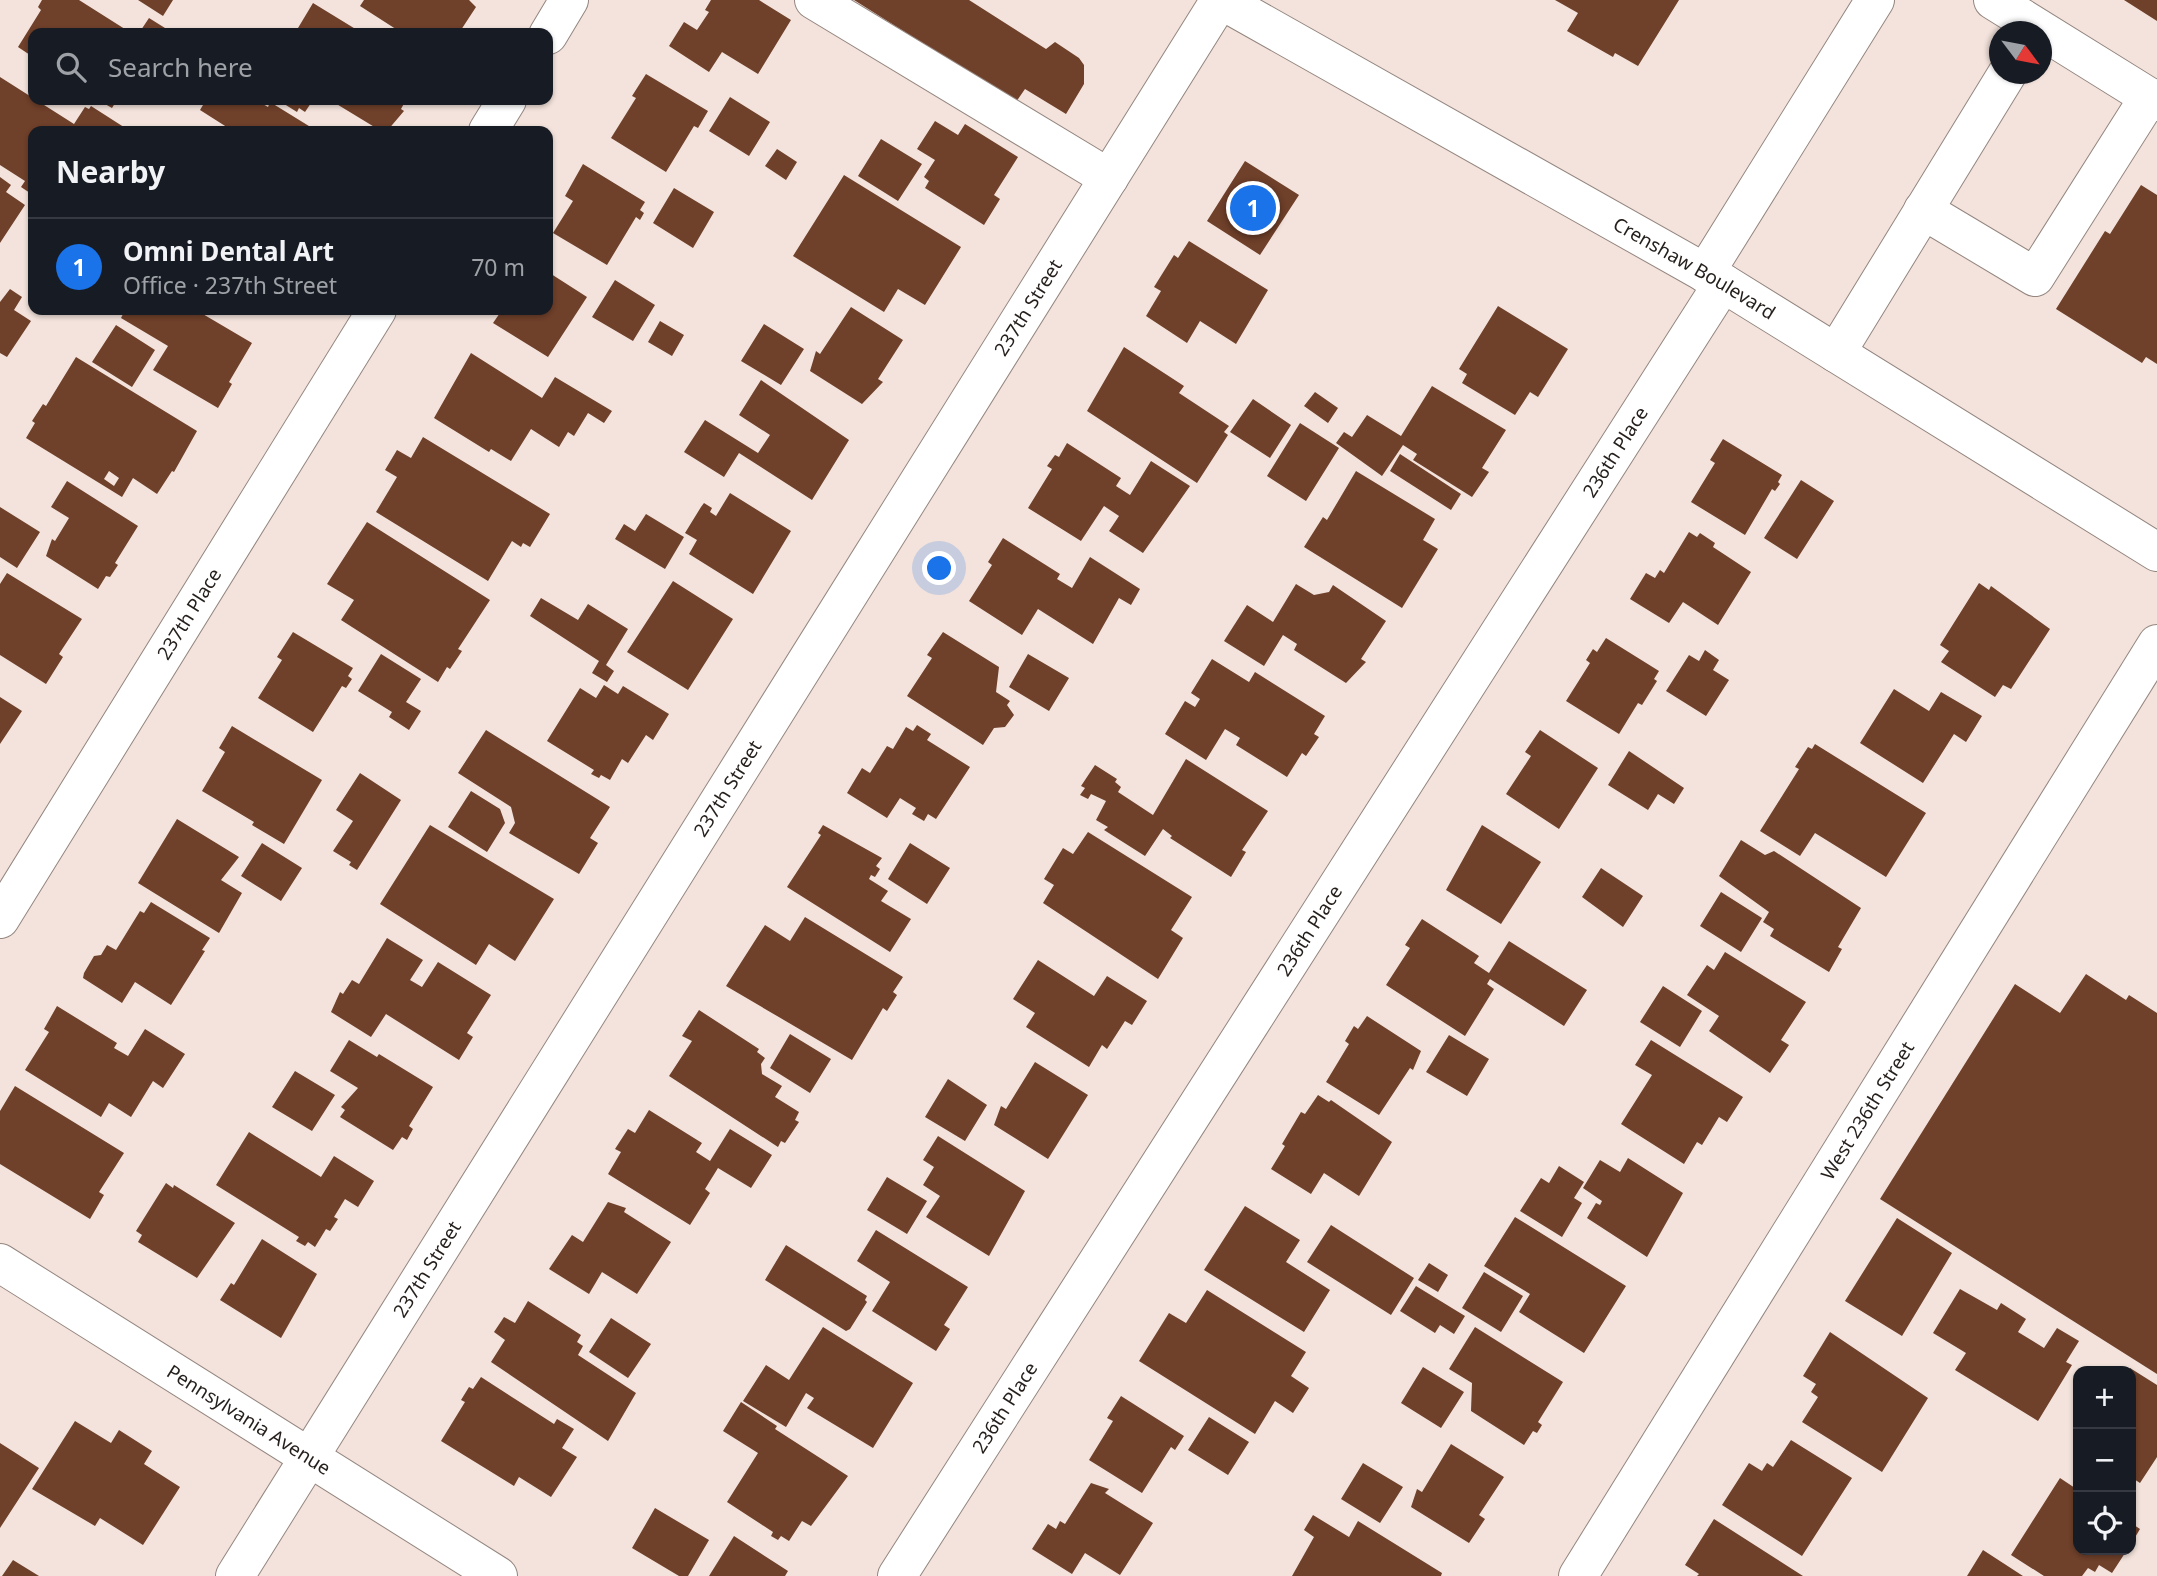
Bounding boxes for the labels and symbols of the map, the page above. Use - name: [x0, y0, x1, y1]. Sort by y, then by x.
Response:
- north arrow: [1989, 21, 2052, 84]
- pin: 1: [1230, 182, 1276, 234]
- street label: Crenshaw Boulevard: [1608, 211, 1780, 325]
- street label: 237th Street: [988, 254, 1068, 361]
- street label: 236th Place: [1576, 401, 1654, 502]
- your location: [922, 551, 956, 585]
- street label: 237th Place: [151, 563, 227, 664]
- street label: 237th Street: [687, 735, 767, 841]
- street label: 236th Place: [1271, 880, 1348, 981]
- street label: West 236th Street: [1814, 1036, 1920, 1185]
- street label: 237th Street: [387, 1216, 467, 1322]
- street label: 236th Place: [966, 1357, 1043, 1458]
- street label: Pennsylvania Avenue: [162, 1358, 336, 1481]

